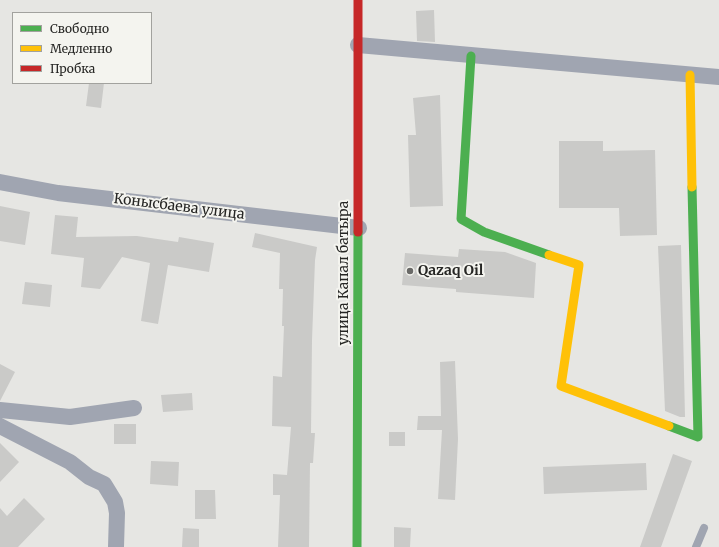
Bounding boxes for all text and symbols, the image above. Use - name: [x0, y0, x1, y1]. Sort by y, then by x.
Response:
- legend: [12, 12, 152, 84]
- text: Свободно: [50, 21, 109, 36]
- text: Медленно: [50, 41, 112, 56]
- text: Пробка: [50, 61, 95, 76]
- street label: Конысбаева улица: [113, 191, 245, 223]
- street label: улица Капал батыра: [336, 201, 352, 345]
- place label: Qazaq Oil: [418, 263, 483, 279]
- marker: Qazaq Oil: [405, 266, 415, 276]

